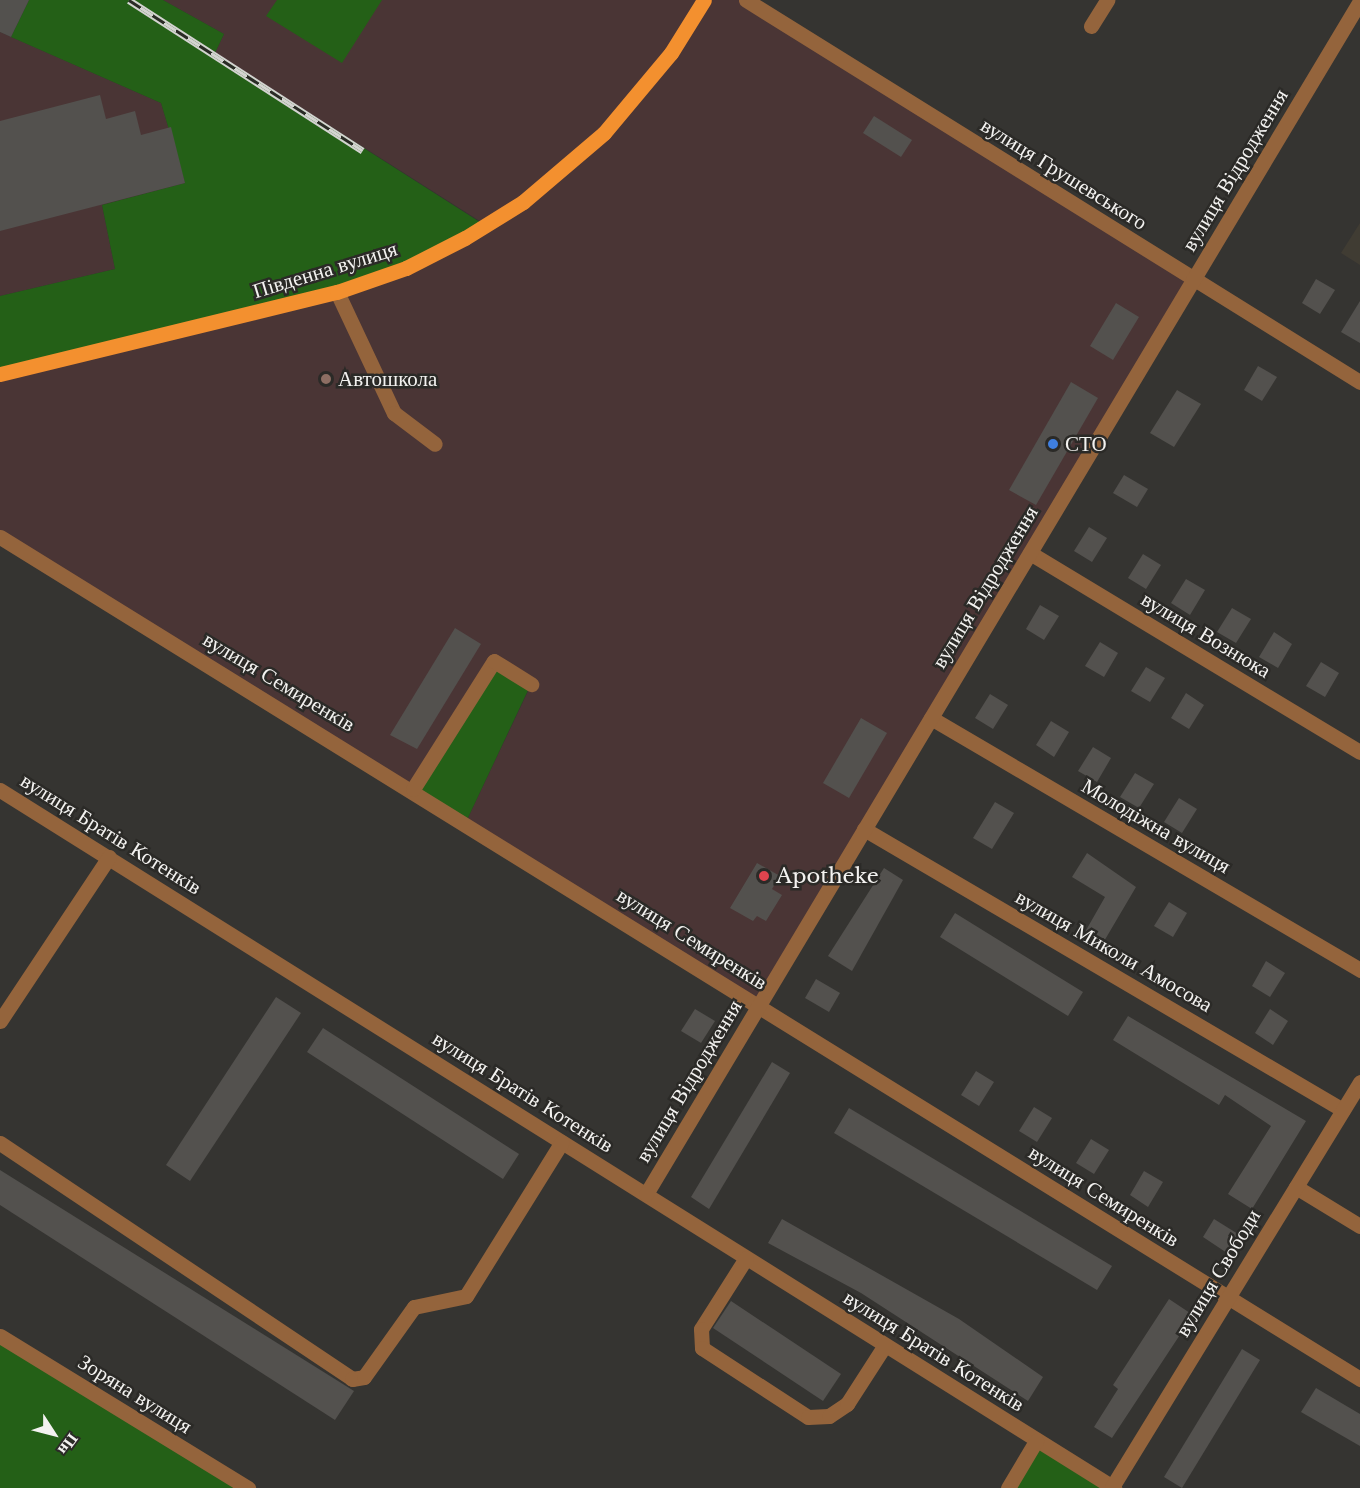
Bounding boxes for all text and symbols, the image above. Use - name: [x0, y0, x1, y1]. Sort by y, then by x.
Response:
- street label: вулиця Відродження: [1177, 84, 1293, 256]
- street label: вулиця Грушевського: [976, 113, 1152, 235]
- street label: Південна вулиця: [250, 236, 400, 304]
- place label: Автошкола: [338, 366, 437, 392]
- marker: Автошкола: [319, 372, 333, 386]
- place label: СТО: [1065, 431, 1107, 457]
- marker: СТО: [1046, 437, 1060, 451]
- street label: вулиця Відродження: [927, 501, 1043, 673]
- street label: вулиця Вознюка: [1137, 587, 1275, 683]
- street label: вулиця Семиренків: [199, 627, 359, 737]
- street label: вулиця Братів Котенків: [16, 768, 206, 900]
- street label: Молодіжна вулиця: [1077, 773, 1235, 879]
- place label: Apotheke: [776, 863, 879, 889]
- marker: Apotheke: [757, 869, 771, 883]
- street label: вулиця Семиренків: [612, 883, 772, 995]
- street label: вулиця Миколи Амосова: [1011, 884, 1217, 1018]
- street label: вулиця Відродження: [631, 995, 747, 1167]
- street label: вулиця Братів Котенків: [428, 1026, 618, 1158]
- street label: вулиця Семиренків: [1024, 1140, 1184, 1252]
- street label: вулиця Свободи: [1170, 1205, 1266, 1341]
- street label: вулиця Братів Котенків: [839, 1285, 1029, 1417]
- street label: Зоряна вулиця: [74, 1349, 196, 1439]
- north arrow: [24, 1404, 84, 1464]
- text: Пн: [54, 1430, 83, 1459]

